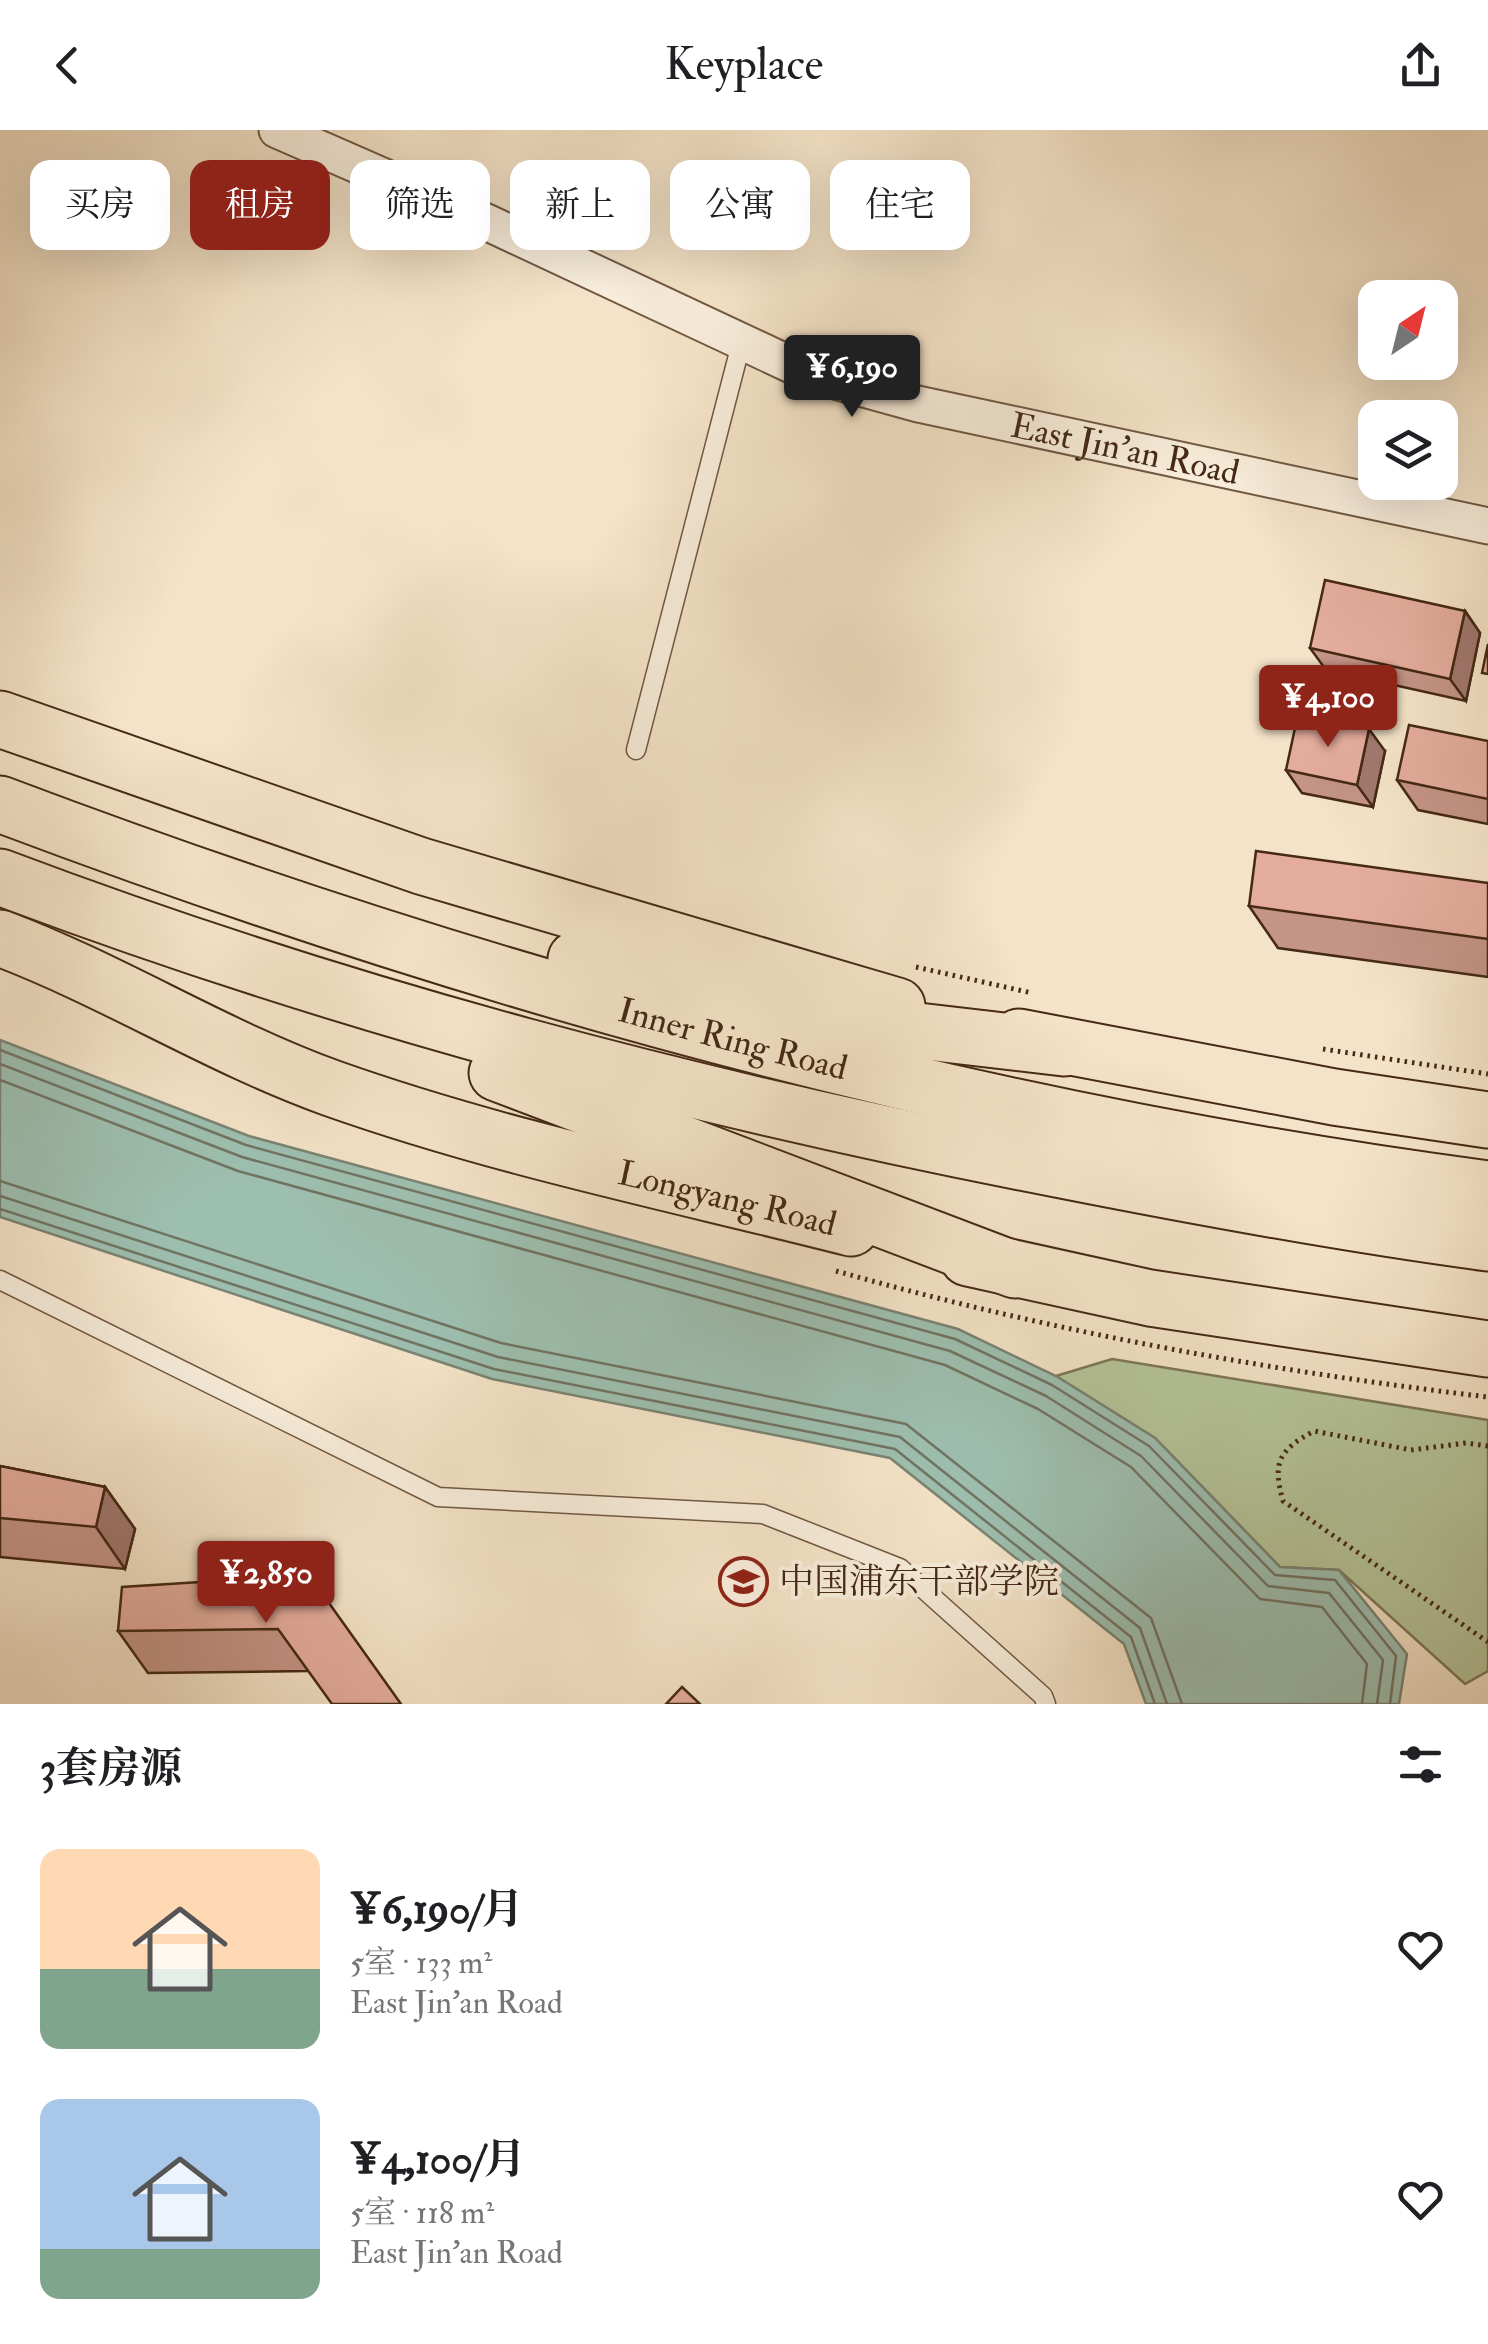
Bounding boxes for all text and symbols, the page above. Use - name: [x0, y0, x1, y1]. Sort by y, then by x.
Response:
- text: Keyplace: [665, 37, 823, 93]
- icon: back: [40, 38, 95, 93]
- icon: share: [1393, 38, 1448, 93]
- chip: 买房: [30, 160, 170, 250]
- chip: 租房: [190, 160, 330, 250]
- chip: 筛选: [350, 160, 490, 250]
- chip: 新上: [510, 160, 650, 250]
- chip: 公寓: [670, 160, 810, 250]
- chip: 住宅: [830, 160, 970, 250]
- north arrow: [1358, 280, 1458, 380]
- map controls: [1358, 280, 1458, 500]
- pin: ¥6,190: [771, 335, 933, 420]
- text: ¥6,190: [806, 347, 898, 387]
- button: layers: [1358, 400, 1458, 500]
- street label: East Jin'an Road: [1006, 403, 1243, 495]
- pin: ¥4,100: [1247, 665, 1409, 750]
- text: ¥4,100: [1281, 677, 1375, 717]
- street label: Inner Ring Road: [613, 988, 852, 1091]
- street label: Longyang Road: [613, 1151, 841, 1247]
- pin: ¥2,850: [185, 1541, 347, 1626]
- text: ¥2,850: [219, 1553, 313, 1593]
- school or university icon: 中国浦东干部学院: [718, 1555, 770, 1607]
- place label: 中国浦东干部学院: [779, 1560, 1059, 1604]
- icon: filters: [1393, 1737, 1448, 1792]
- text: 3套房源: [40, 1743, 182, 1795]
- text: ¥6,190/月: [350, 1884, 524, 1936]
- icon: home: [120, 1889, 240, 2009]
- icon: heart: [1393, 1922, 1448, 1977]
- text: 5室 · 133 m²: [350, 1943, 492, 1983]
- text: East Jin'an Road: [350, 1983, 563, 2023]
- text: ¥4,100/月: [350, 2134, 526, 2186]
- icon: home: [120, 2139, 240, 2259]
- icon: heart: [1393, 2172, 1448, 2227]
- text: 5室 · 118 m²: [350, 2193, 494, 2233]
- text: East Jin'an Road: [350, 2233, 563, 2273]

